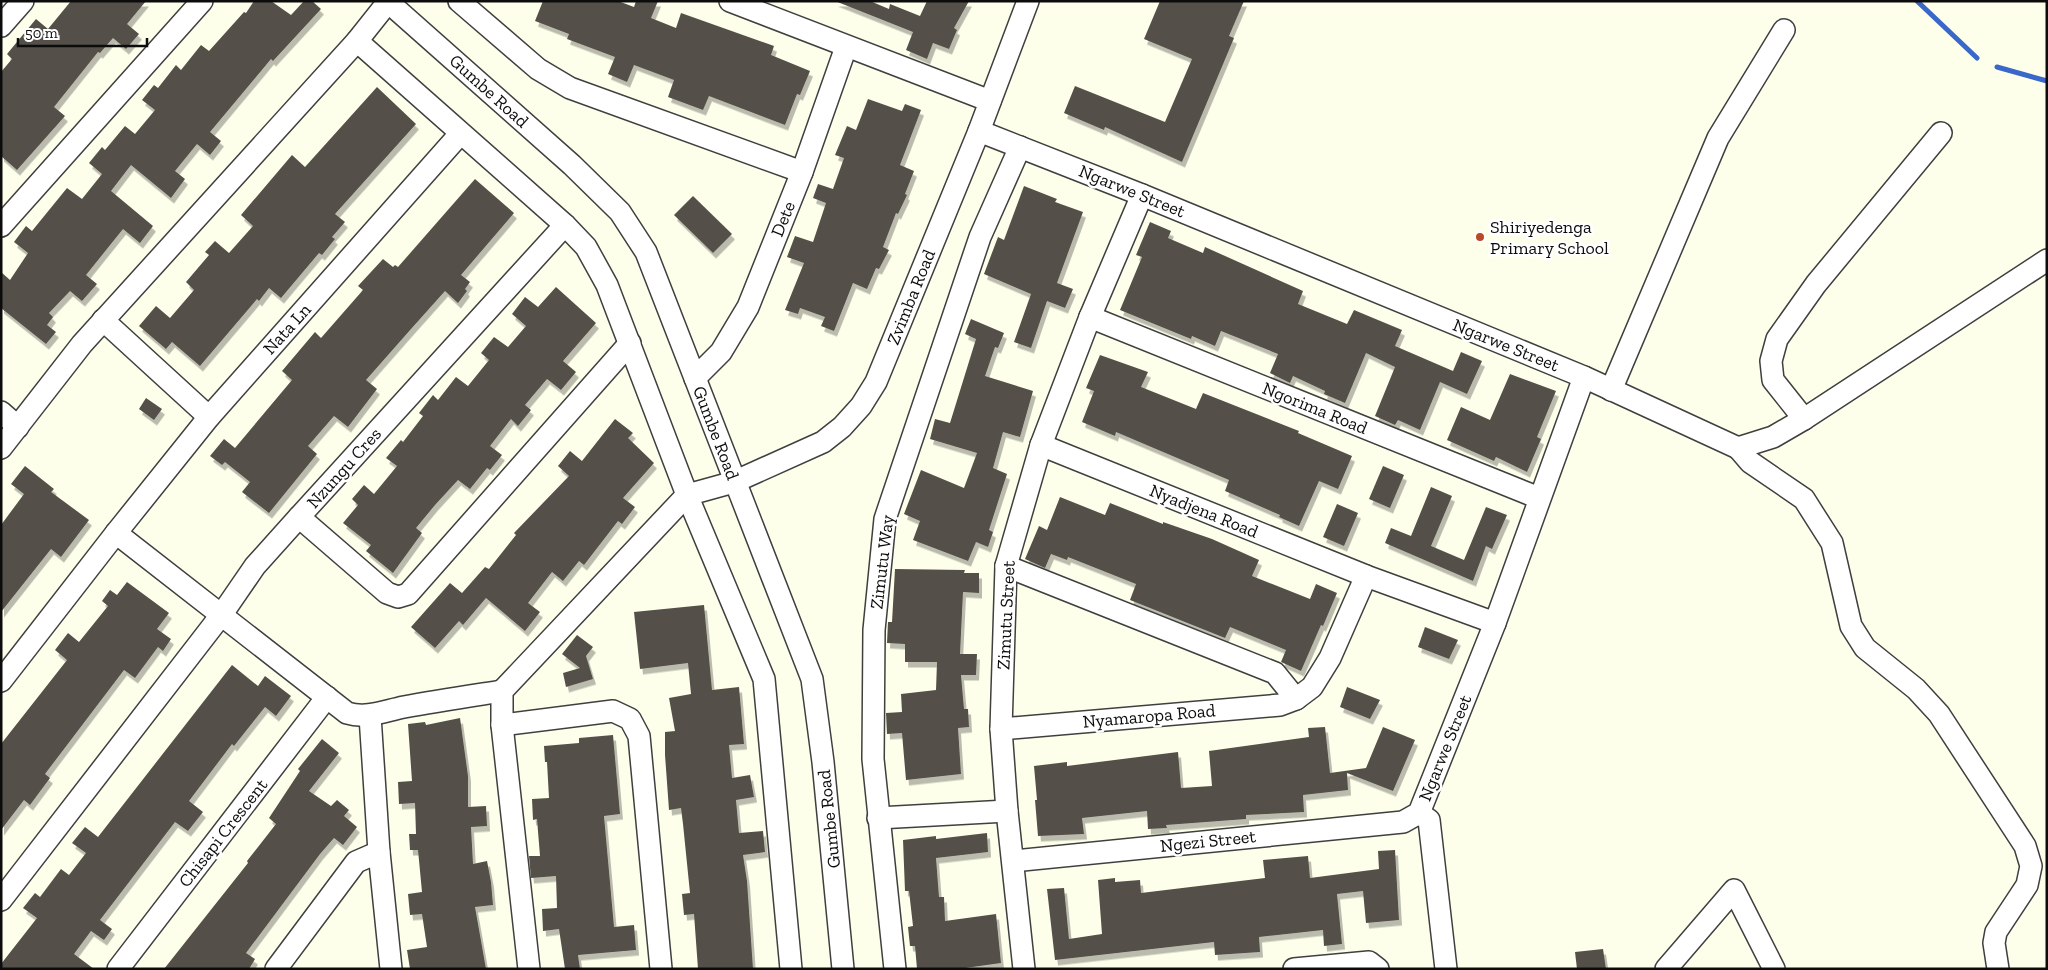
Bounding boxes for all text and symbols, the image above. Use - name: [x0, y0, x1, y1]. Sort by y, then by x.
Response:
- scale bar: [18, 15, 146, 47]
- text: 50 m: [25, 24, 58, 42]
- street label: Gumbe Road: [445, 50, 533, 132]
- street label: Ngarwe Street: [1076, 160, 1189, 222]
- street label: Dete: [766, 198, 800, 240]
- place label: Shiriyedenga Primary School: [1490, 216, 1609, 259]
- marker: Shiriyedenga Primary School: [1474, 231, 1486, 243]
- street label: Zvimba Road: [882, 246, 940, 348]
- street label: Nata Ln: [258, 298, 316, 359]
- street label: Ngarwe Street: [1450, 314, 1563, 376]
- street label: Ngorima Road: [1259, 377, 1371, 439]
- street label: Gumbe Road: [688, 383, 744, 483]
- street label: Nzungu Cres: [302, 423, 386, 513]
- street label: Nyadjena Road: [1146, 479, 1262, 543]
- street label: Zimutu Way: [865, 513, 899, 610]
- street label: Zimutu Street: [992, 560, 1020, 670]
- street label: Ngarwe Street: [1414, 691, 1476, 804]
- street label: Nyamaropa Road: [1082, 699, 1216, 733]
- street label: Gumbe Road: [813, 769, 845, 869]
- street label: Chisapi Crescent: [174, 774, 272, 892]
- street label: Ngezi Street: [1159, 825, 1257, 857]

